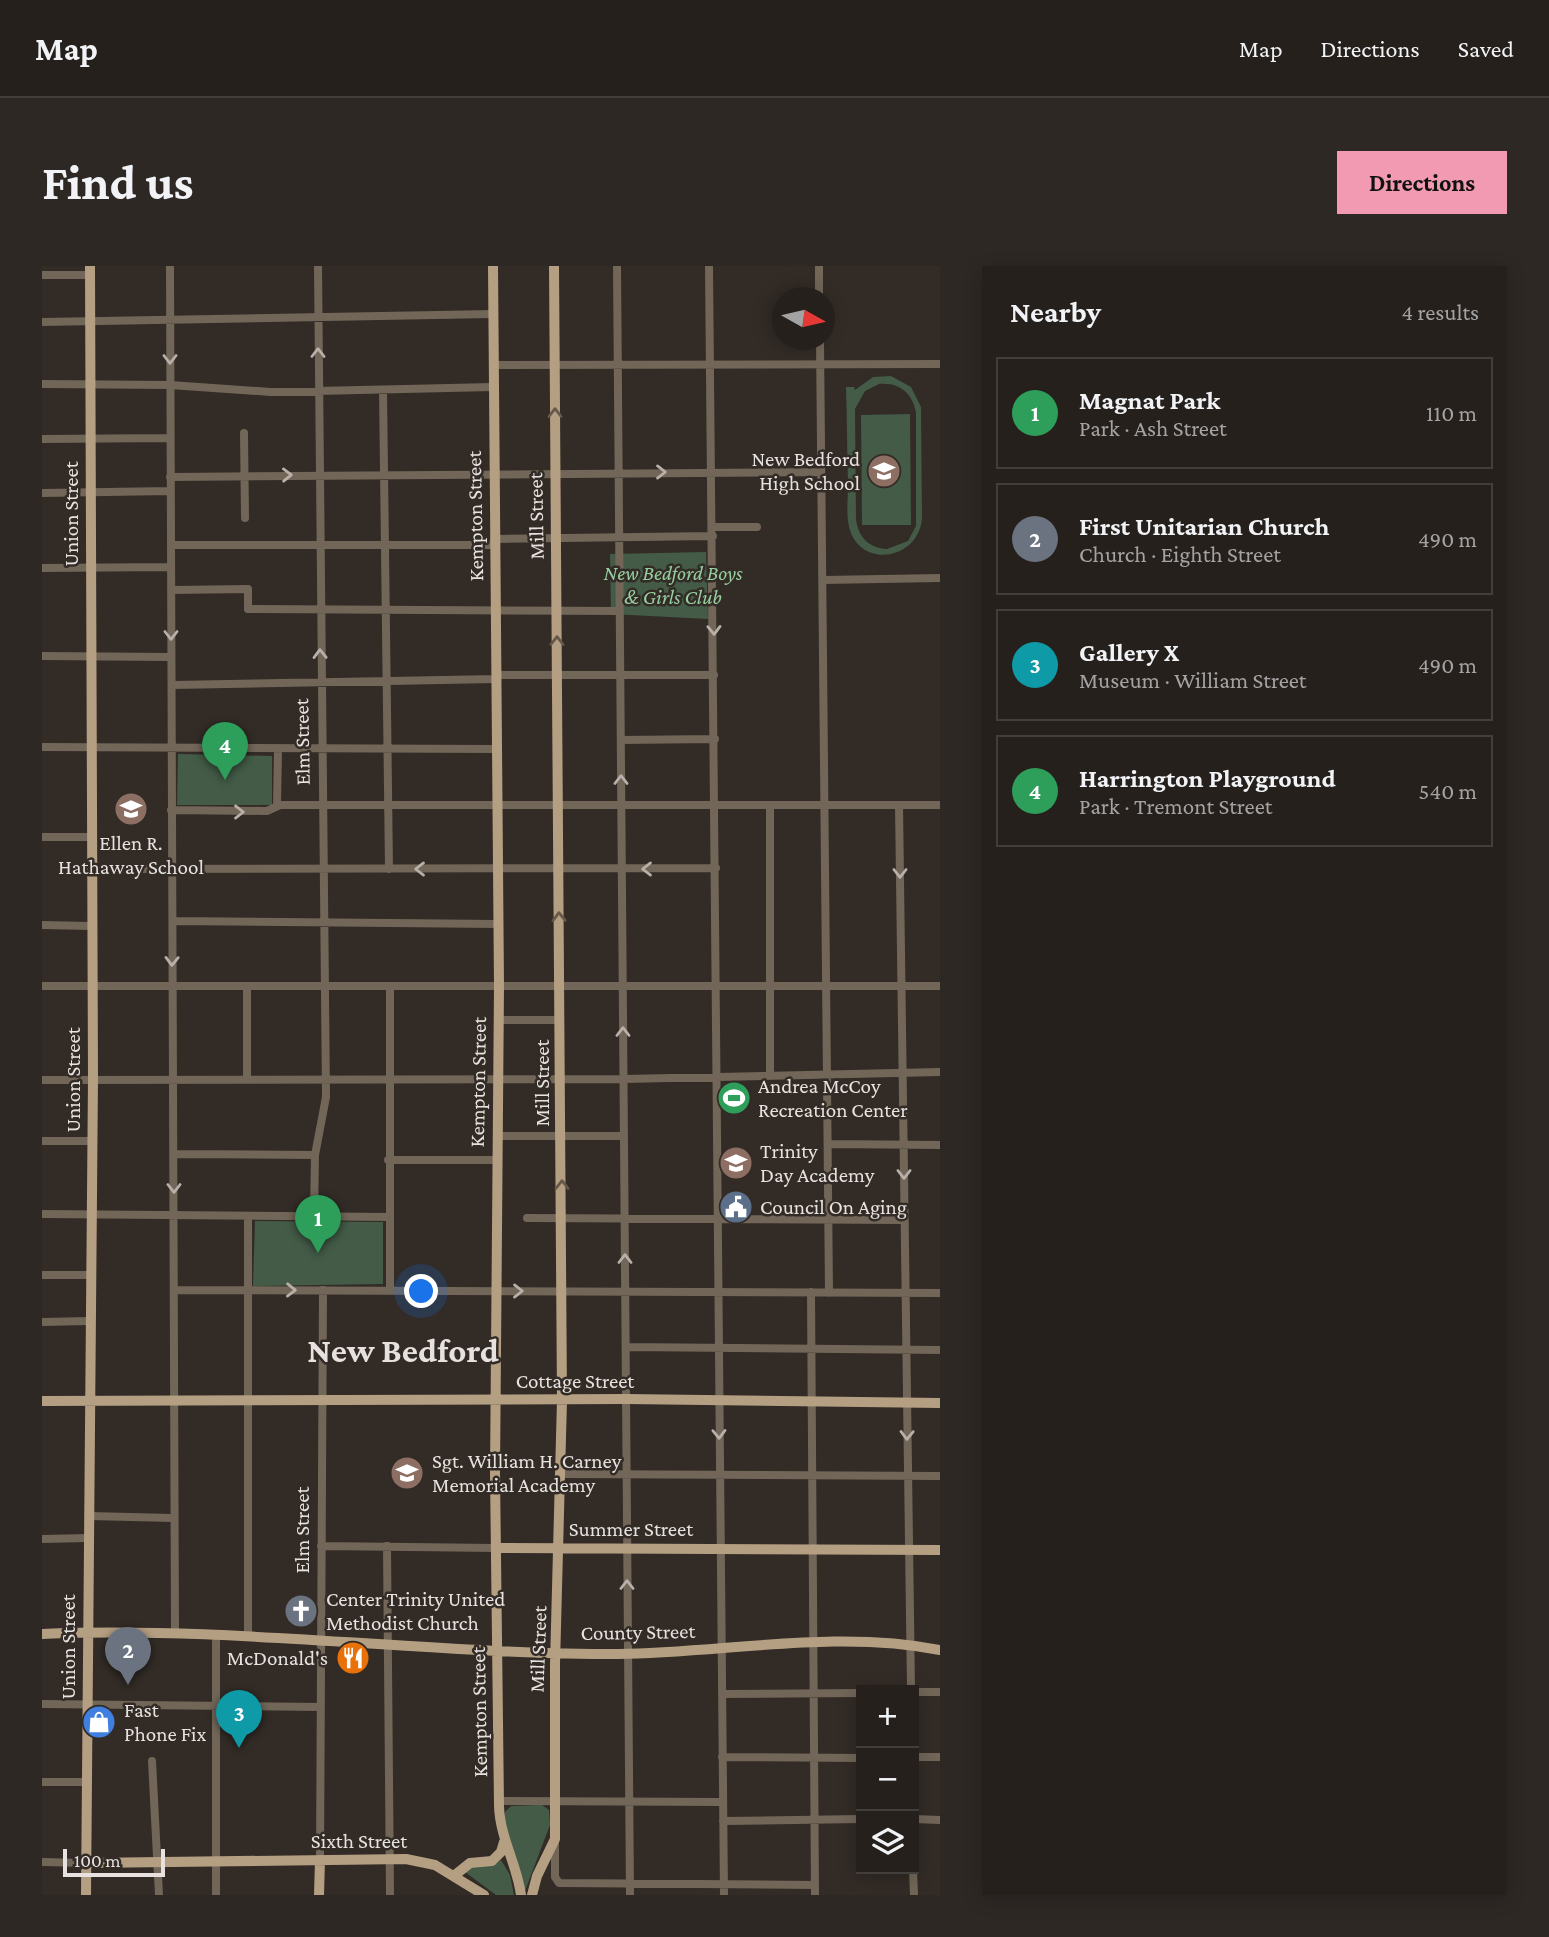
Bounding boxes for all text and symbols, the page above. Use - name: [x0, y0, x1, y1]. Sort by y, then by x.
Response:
- text: Map: [35, 30, 98, 67]
- text: Map: [1239, 35, 1283, 62]
- text: Directions: [1321, 35, 1420, 62]
- text: Saved: [1458, 35, 1514, 62]
- button: Directions: [1337, 151, 1507, 214]
- text: Find us: [42, 155, 194, 210]
- north arrow: [772, 287, 835, 350]
- text: Nearby: [1010, 295, 1101, 328]
- text: 4 results: [1401, 299, 1479, 325]
- one-way arrow: [310, 347, 326, 358]
- one-way arrow: [162, 354, 178, 364]
- text: Magnat Park: [1079, 386, 1220, 415]
- text: 1: [1031, 400, 1039, 426]
- text: 110 m: [1426, 400, 1477, 426]
- one-way arrow: [547, 408, 563, 418]
- text: Park · Ash Street: [1079, 415, 1227, 441]
- place label: New Bedford High School: [751, 447, 860, 495]
- street label: Kempton Street: [462, 449, 488, 581]
- school or university icon: New Bedford High School: [865, 452, 903, 490]
- street label: Union Street: [59, 460, 83, 567]
- one-way arrow: [657, 464, 667, 480]
- one-way arrow: [282, 467, 293, 483]
- street label: Mill Street: [523, 471, 549, 560]
- text: First Unitarian Church: [1079, 512, 1329, 541]
- text: 2: [1029, 526, 1041, 552]
- text: 490 m: [1418, 526, 1477, 552]
- text: Church · Eighth Street: [1079, 541, 1281, 567]
- park label: New Bedford Boys & Girls Club: [604, 561, 743, 609]
- one-way arrow: [706, 625, 722, 636]
- one-way arrow: [163, 630, 179, 641]
- one-way arrow: [549, 635, 565, 646]
- text: Gallery X: [1079, 638, 1179, 667]
- one-way arrow: [312, 648, 327, 659]
- text: 3: [1029, 652, 1041, 678]
- text: 490 m: [1418, 652, 1477, 678]
- text: Museum · William Street: [1079, 667, 1306, 693]
- street label: Elm Street: [289, 697, 315, 786]
- pin: 4: [202, 722, 248, 780]
- text: Harrington Playground: [1079, 764, 1336, 793]
- one-way arrow: [613, 774, 629, 785]
- text: 4: [1029, 778, 1041, 804]
- text: 540 m: [1419, 778, 1477, 804]
- school or university icon: Ellen R. Hathaway School: [112, 790, 150, 828]
- text: Park · Tremont Street: [1079, 793, 1272, 819]
- one-way arrow: [234, 804, 245, 820]
- place label: Ellen R. Hathaway School: [58, 831, 204, 879]
- one-way arrow: [414, 861, 425, 877]
- one-way arrow: [642, 861, 652, 877]
- one-way arrow: [892, 868, 908, 879]
- one-way arrow: [551, 912, 567, 922]
- one-way arrow: [164, 956, 180, 966]
- street label: Kempton Street: [465, 1015, 491, 1147]
- street label: Union Street: [61, 1026, 85, 1133]
- one-way arrow: [615, 1026, 631, 1037]
- street label: Mill Street: [530, 1038, 554, 1127]
- place label: Andrea McCoy Recreation Center: [758, 1074, 908, 1122]
- sports icon: Andrea McCoy Recreation Center: [715, 1079, 753, 1117]
- place label: Trinity Day Academy: [760, 1139, 875, 1187]
- school or university icon: Trinity Day Academy: [717, 1144, 755, 1182]
- one-way arrow: [896, 1169, 912, 1179]
- one-way arrow: [554, 1179, 570, 1190]
- one-way arrow: [166, 1183, 182, 1194]
- public building icon: Council On Aging: [717, 1188, 755, 1226]
- pin: 1: [295, 1195, 341, 1253]
- place label: Council On Aging: [760, 1195, 907, 1219]
- one-way arrow: [617, 1254, 633, 1264]
- your location: [404, 1274, 438, 1308]
- one-way arrow: [286, 1282, 297, 1298]
- one-way arrow: [514, 1283, 524, 1299]
- district label: New Bedford: [307, 1331, 499, 1370]
- street label: Cottage Street: [516, 1369, 635, 1393]
- one-way arrow: [711, 1429, 727, 1440]
- one-way arrow: [899, 1430, 915, 1440]
- place label: Sgt. William H. Carney Memorial Academy: [432, 1449, 622, 1497]
- school or university icon: Sgt. William H. Carney Memorial Academy: [388, 1454, 426, 1492]
- street label: Elm Street: [290, 1485, 314, 1573]
- street label: Summer Street: [569, 1517, 694, 1541]
- one-way arrow: [620, 1579, 635, 1590]
- place label: Center Trinity United Methodist Church: [326, 1587, 505, 1635]
- church icon: Center Trinity United Methodist Church: [282, 1592, 320, 1630]
- street label: Union Street: [56, 1593, 80, 1700]
- street label: Mill Street: [524, 1604, 552, 1693]
- street label: County Street: [580, 1619, 697, 1645]
- pin: 2: [105, 1627, 151, 1685]
- restaurant icon: McDonald's: [334, 1639, 372, 1677]
- street label: Kempton Street: [466, 1645, 492, 1777]
- place label: McDonald's: [227, 1646, 328, 1670]
- map controls: [856, 1685, 919, 1874]
- button: +: [856, 1685, 919, 1748]
- pin: 3: [216, 1690, 262, 1748]
- place label: Fast Phone Fix: [124, 1698, 206, 1746]
- shop icon: Fast Phone Fix: [80, 1703, 118, 1741]
- button: −: [856, 1748, 919, 1811]
- button: layers: [856, 1811, 919, 1874]
- street label: Sixth Street: [311, 1829, 408, 1853]
- scale bar: [63, 1846, 164, 1878]
- text: 100 m: [74, 1850, 121, 1871]

